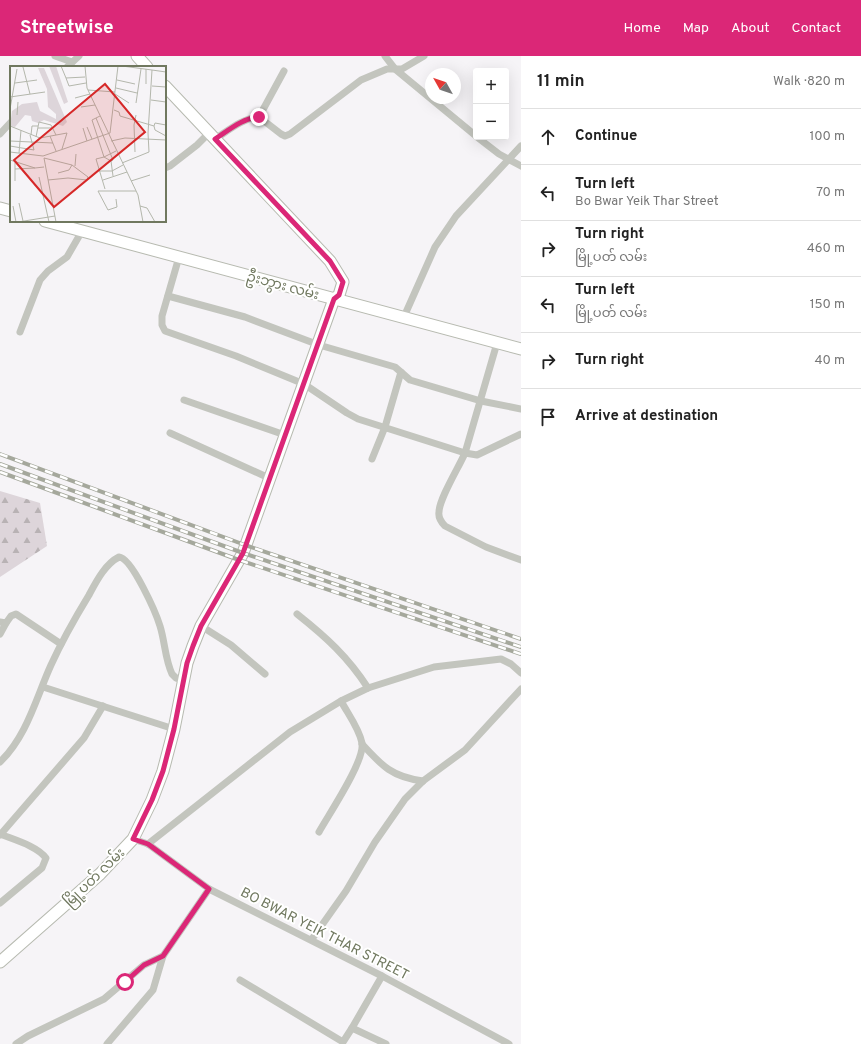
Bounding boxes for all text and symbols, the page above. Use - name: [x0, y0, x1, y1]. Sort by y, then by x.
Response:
- text: Streetwise: [20, 16, 113, 40]
- text: Home: [624, 20, 661, 37]
- text: Map: [683, 20, 709, 37]
- text: About: [731, 20, 770, 37]
- text: Contact: [792, 20, 841, 37]
- inset map: [10, 66, 166, 222]
- north arrow: [425, 68, 461, 104]
- map controls: [473, 68, 509, 140]
- button: +: [473, 68, 509, 104]
- text: 11 min: [537, 71, 585, 93]
- text: Walk · 820 m: [773, 74, 845, 90]
- button: −: [473, 104, 509, 140]
- route end: [250, 108, 268, 126]
- icon: ahead: [537, 126, 559, 148]
- text: Continue: [575, 127, 637, 146]
- text: 100 m: [809, 129, 845, 145]
- text: Turn left: [575, 175, 635, 194]
- icon: left: [537, 182, 559, 204]
- text: 70 m: [816, 185, 845, 201]
- text: Bo Bwar Yeik Thar Street: [575, 194, 719, 210]
- text: Turn right: [575, 225, 644, 244]
- icon: right: [537, 238, 559, 260]
- text: 460 m: [807, 241, 845, 257]
- text: မြို့ပတ် လမ်း: [575, 250, 647, 266]
- street label: ဦးဘွား လမ်း: [244, 266, 322, 306]
- text: Turn left: [575, 281, 635, 300]
- icon: left: [537, 294, 559, 316]
- text: 150 m: [810, 297, 845, 313]
- text: မြို့ပတ် လမ်း: [575, 306, 647, 322]
- icon: right: [537, 350, 559, 372]
- text: Turn right: [575, 351, 644, 370]
- text: 40 m: [815, 353, 845, 369]
- icon: arrive: [537, 406, 559, 428]
- text: Arrive at destination: [575, 407, 718, 426]
- street label: မြို့ပတ် လမ်း: [59, 843, 130, 913]
- street label: BO BWAR YEIK THAR STREET: [237, 884, 411, 984]
- route start: [116, 973, 134, 991]

